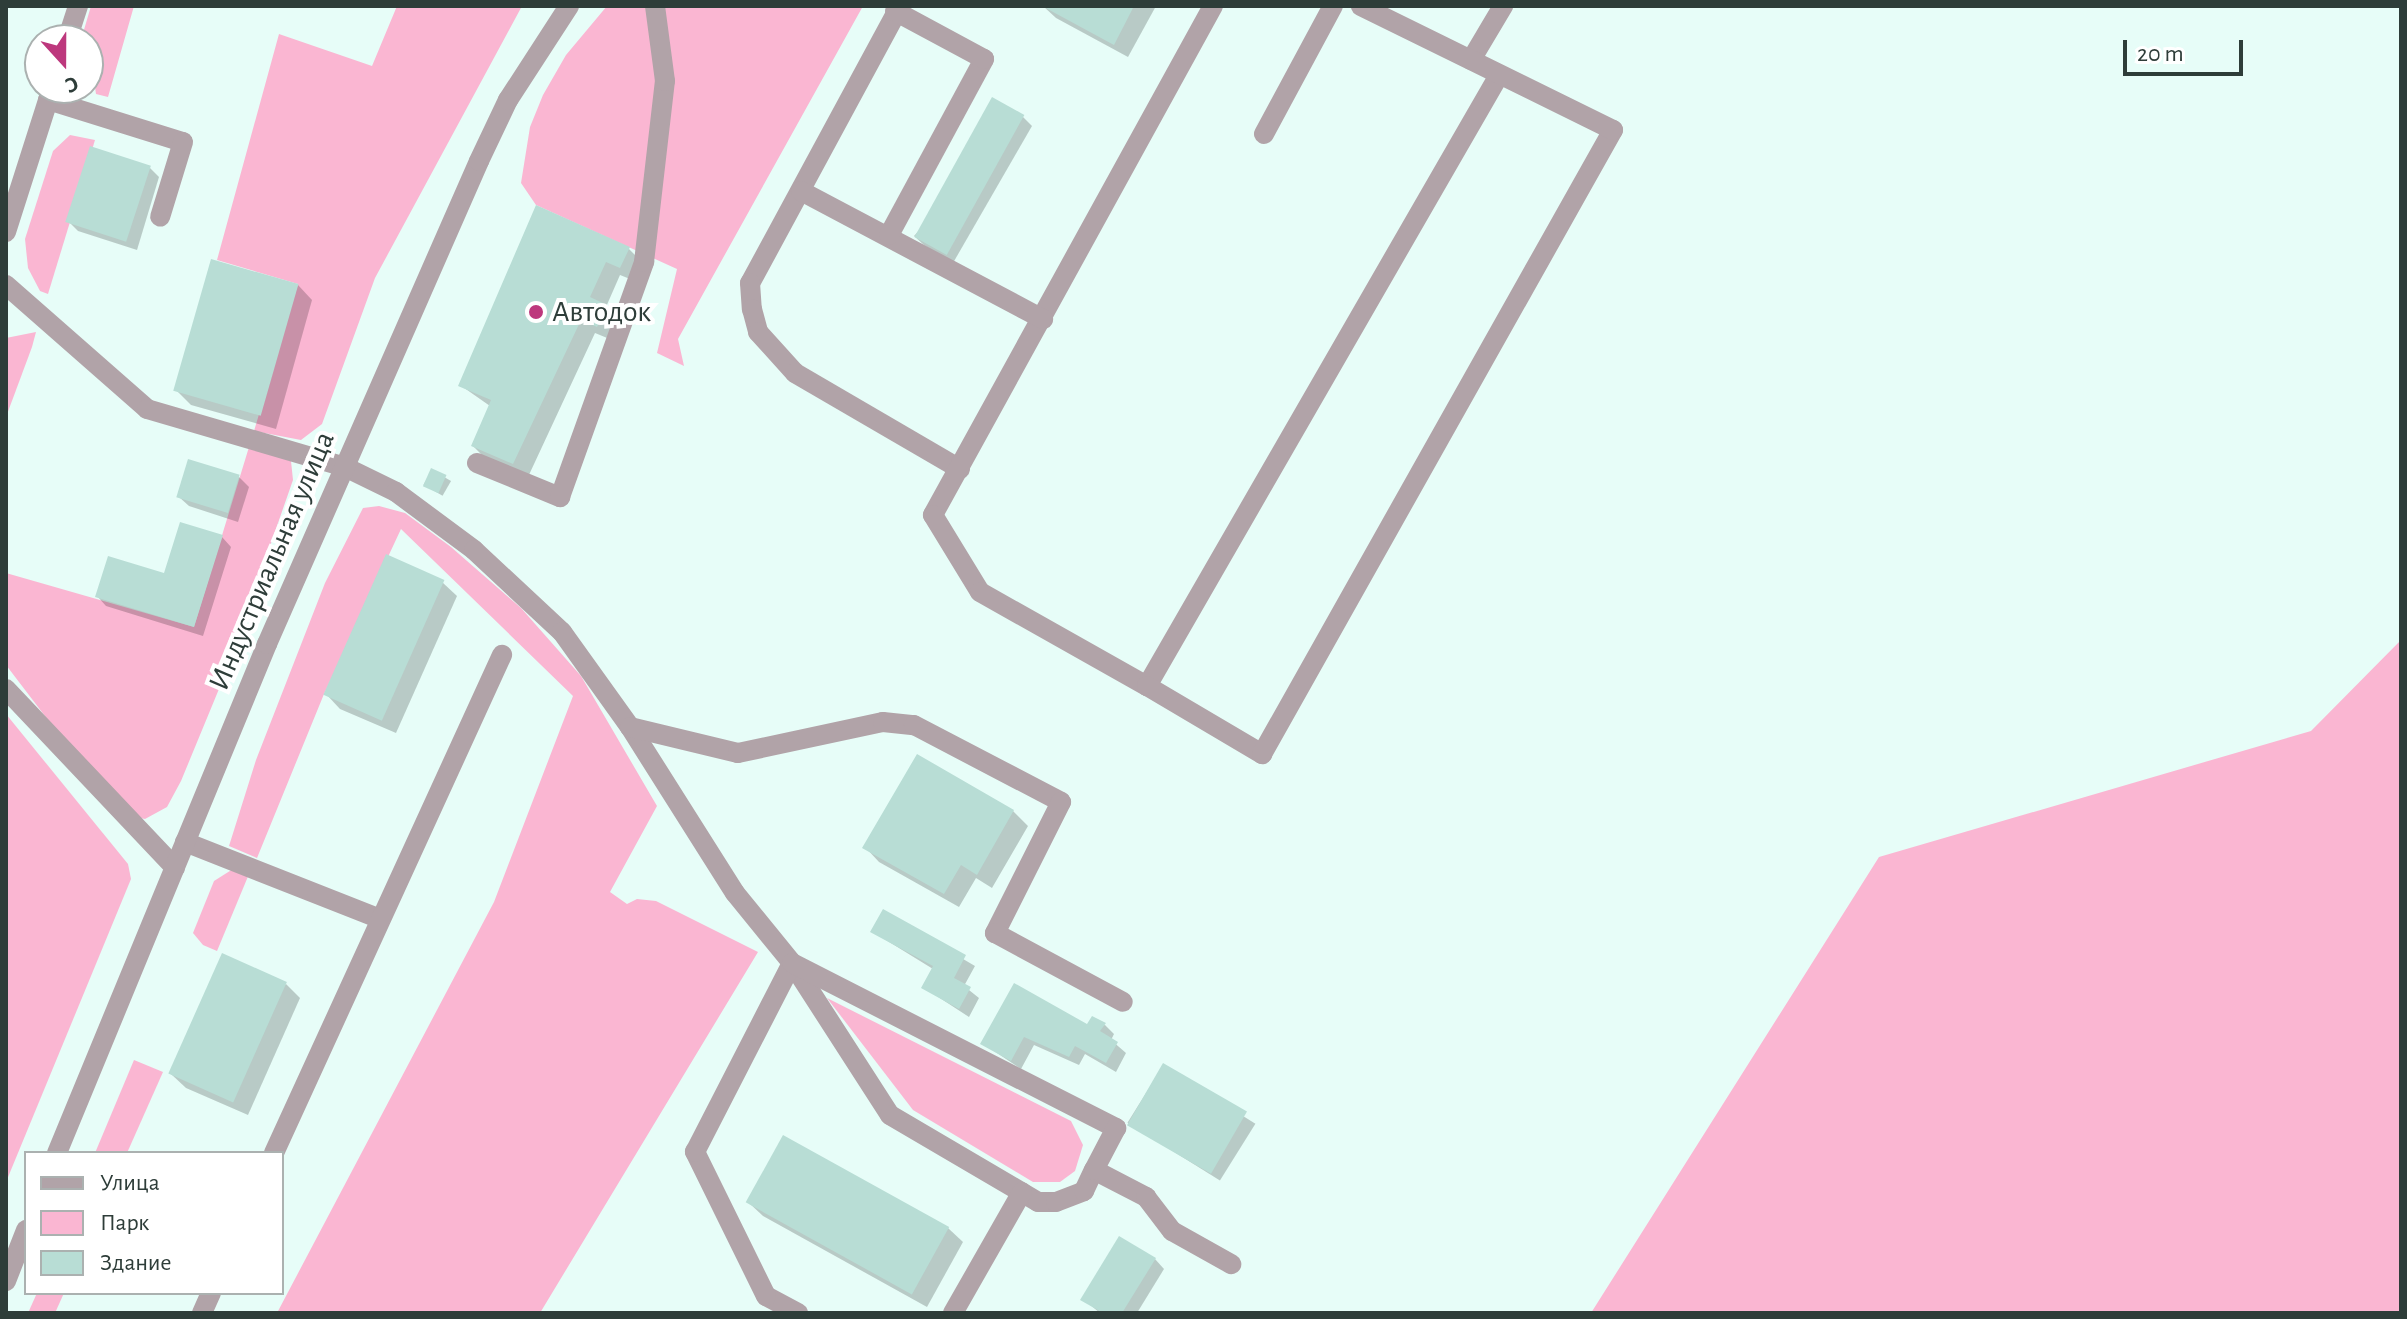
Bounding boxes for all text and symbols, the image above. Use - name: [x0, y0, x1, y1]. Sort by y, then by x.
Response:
- north arrow: [24, 24, 104, 104]
- scale bar: [2127, 24, 2247, 74]
- text: 20 m: [2137, 42, 2184, 66]
- text: С: [62, 72, 82, 97]
- place label: Автодок: [552, 294, 651, 330]
- marker: Автодок: [527, 303, 545, 321]
- street label: Индустриальная улица: [201, 426, 343, 696]
- legend: [24, 1151, 284, 1295]
- text: Улица: [100, 1171, 160, 1195]
- text: Парк: [100, 1211, 149, 1235]
- text: Здание: [100, 1251, 171, 1275]

